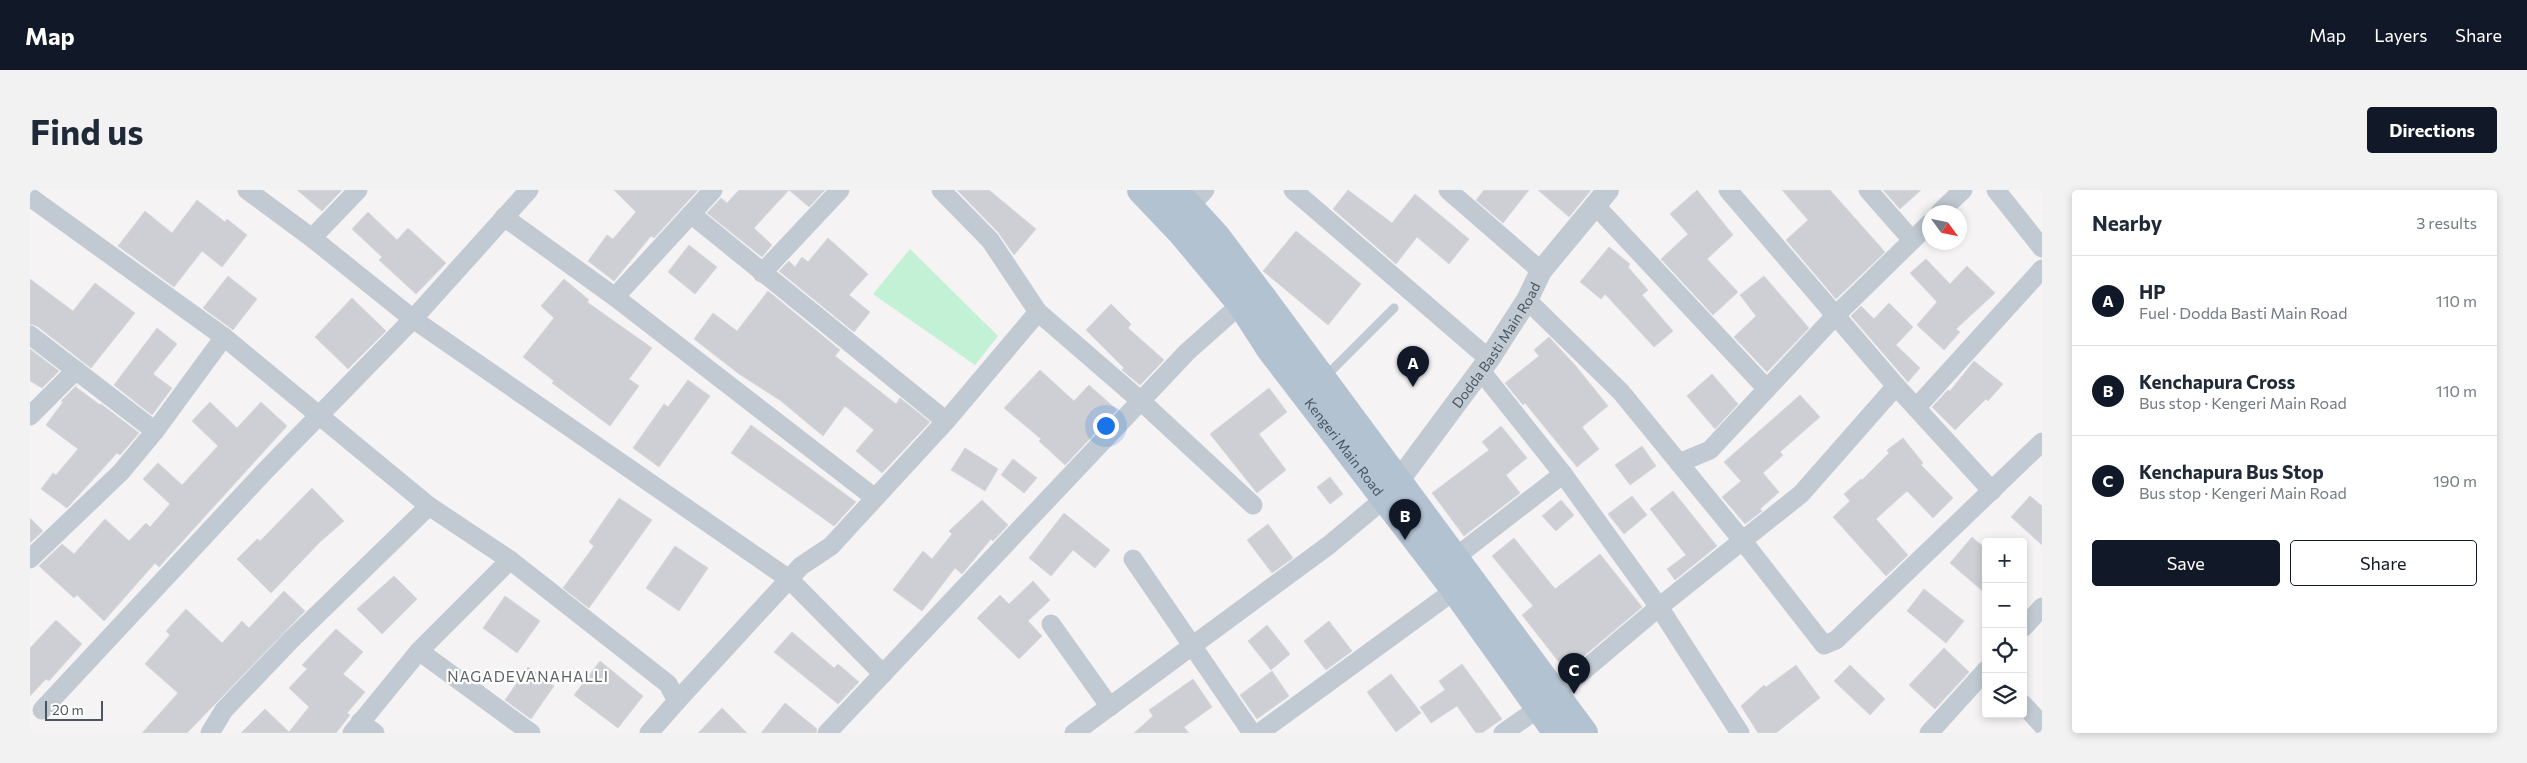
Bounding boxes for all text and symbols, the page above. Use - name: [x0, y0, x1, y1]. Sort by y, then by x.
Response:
- text: Map: [25, 21, 75, 50]
- text: Map: [2309, 24, 2346, 46]
- text: Layers: [2374, 24, 2427, 46]
- text: Share: [2455, 24, 2502, 46]
- button: Directions: [2367, 107, 2497, 153]
- text: Find us: [30, 109, 144, 152]
- north arrow: [1922, 205, 1967, 250]
- text: Nearby: [2092, 210, 2162, 235]
- text: 3 results: [2416, 213, 2477, 232]
- street label: Dodda Basti Main Road: [1448, 279, 1543, 411]
- text: HP: [2139, 280, 2166, 303]
- text: A: [2102, 291, 2114, 310]
- text: 110 m: [2436, 291, 2477, 310]
- text: Fuel · Dodda Basti Main Road: [2139, 303, 2347, 322]
- pin: A: [1397, 346, 1429, 387]
- text: Kenchapura Cross: [2139, 370, 2295, 393]
- text: B: [2103, 381, 2113, 400]
- text: 110 m: [2436, 381, 2477, 400]
- text: Bus stop · Kengeri Main Road: [2139, 393, 2347, 412]
- street label: Kengeri Main Road: [1302, 394, 1388, 499]
- your location: [1093, 413, 1119, 439]
- text: Kenchapura Bus Stop: [2139, 460, 2324, 483]
- text: C: [2103, 471, 2113, 490]
- text: 190 m: [2433, 471, 2477, 490]
- text: Bus stop · Kengeri Main Road: [2139, 483, 2347, 502]
- pin: B: [1389, 499, 1421, 540]
- map controls: [1982, 538, 2027, 718]
- button: +: [1982, 538, 2027, 583]
- button: Save: [2092, 540, 2280, 586]
- button: Share: [2290, 540, 2477, 586]
- button: −: [1982, 583, 2027, 628]
- button: locate: [1982, 628, 2027, 673]
- pin: C: [1558, 653, 1590, 694]
- district label: NAGADEVANAHALLI: [447, 667, 609, 685]
- button: layers: [1982, 673, 2027, 718]
- scale bar: [45, 698, 102, 721]
- text: 20 m: [52, 701, 84, 718]

